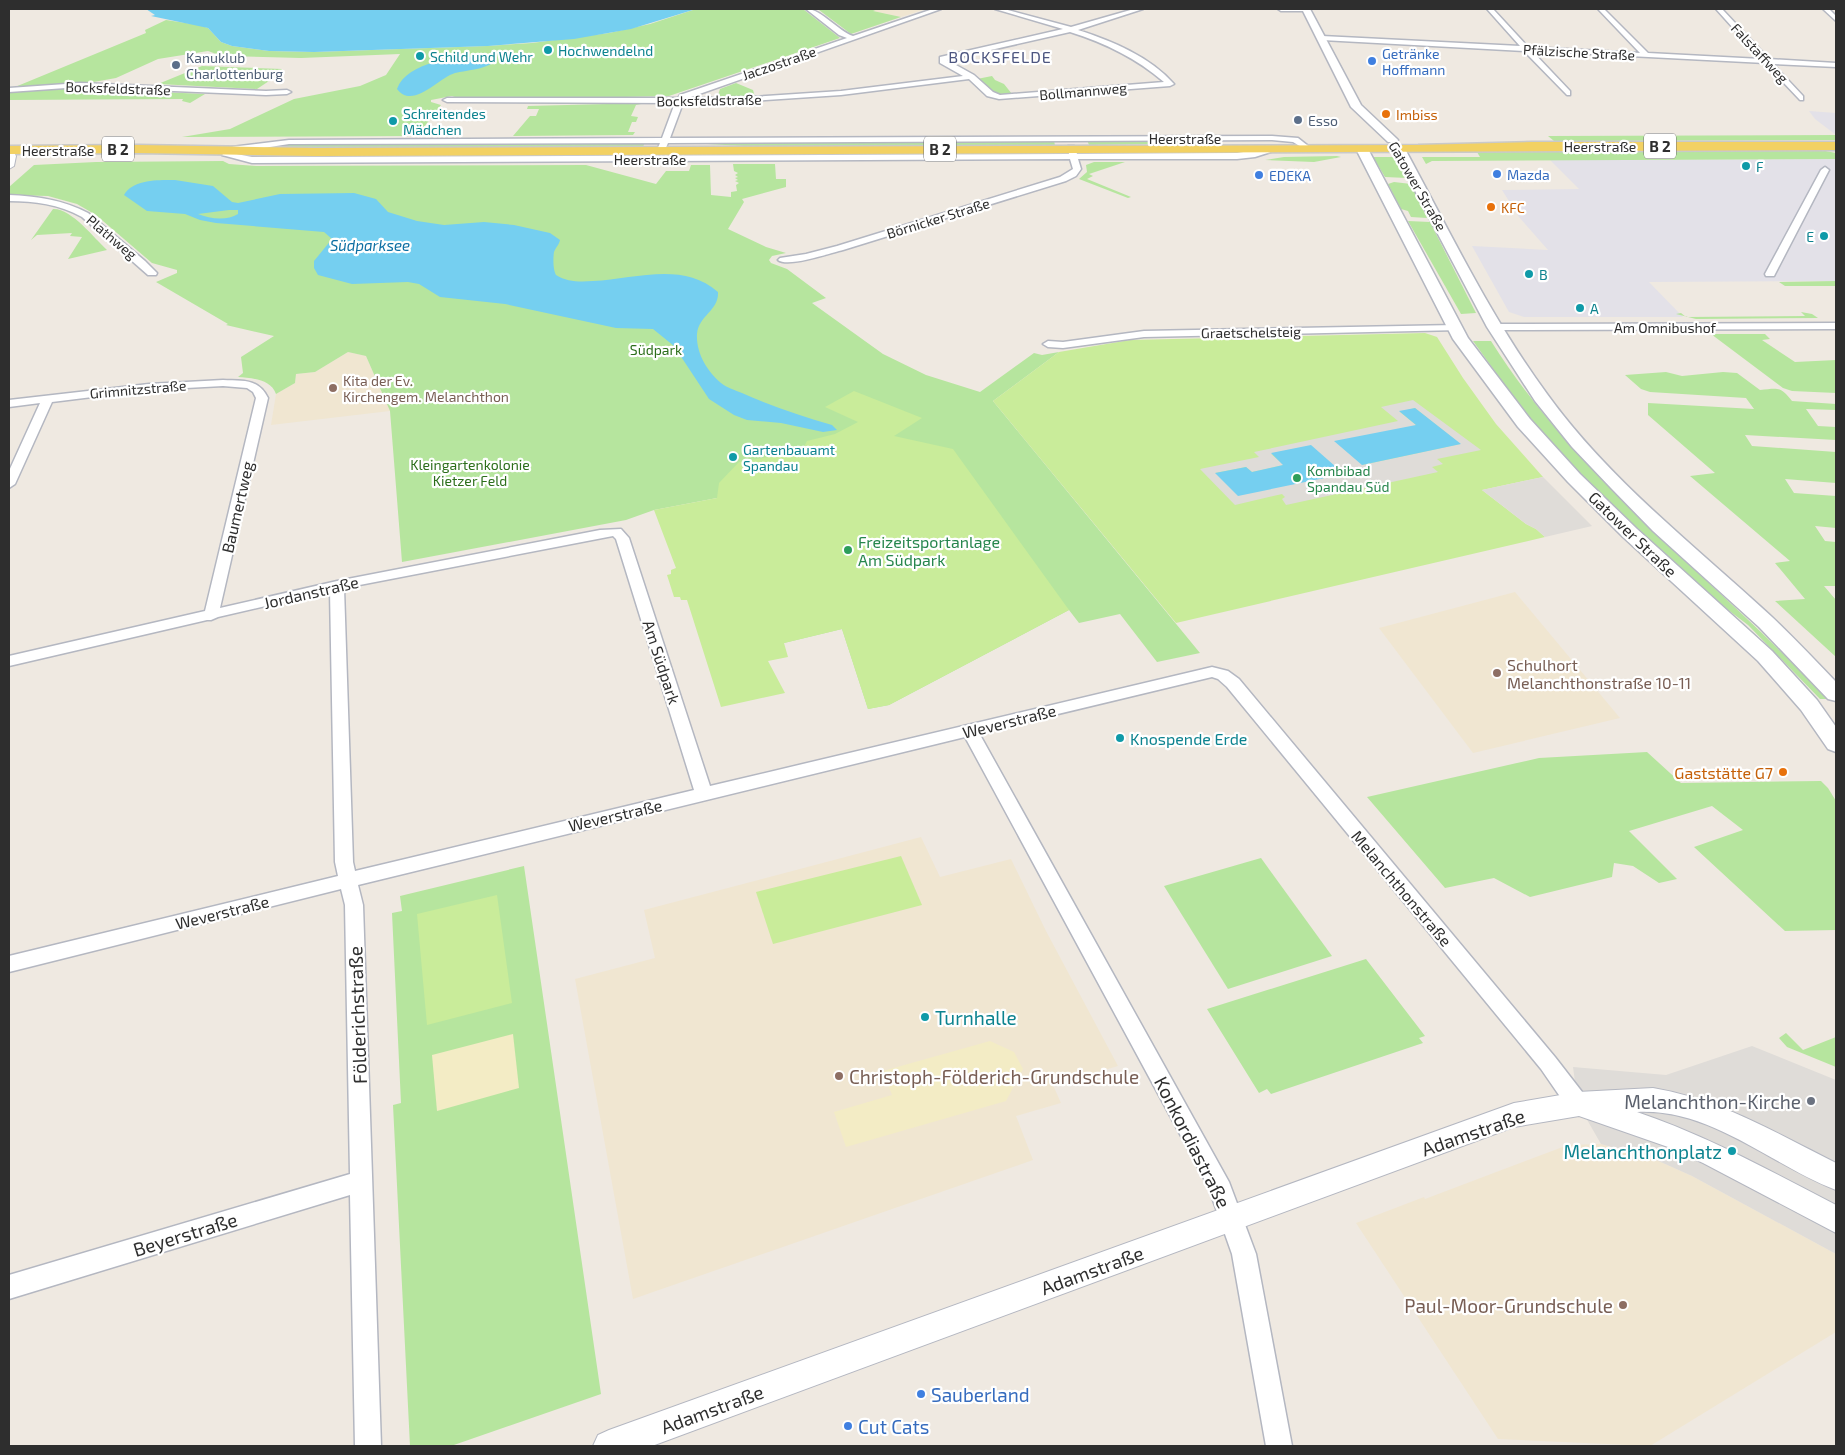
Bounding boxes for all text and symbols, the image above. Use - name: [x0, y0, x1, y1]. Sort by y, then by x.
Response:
- street label: Falstaffweg: [1728, 19, 1792, 87]
- street label: Pfälzische Straße: [1523, 41, 1635, 63]
- place label: Hochwendelnd: [558, 42, 653, 59]
- street label: Jaczostraße: [740, 42, 818, 84]
- marker: Hochwendelnd: [542, 44, 554, 56]
- place label: Getränke Hoffmann: [1382, 45, 1445, 78]
- district label: BOCKSFELDE: [948, 47, 1052, 66]
- place label: Schild und Wehr: [430, 48, 533, 65]
- place label: Kanuklub Charlottenburg: [186, 49, 283, 82]
- marker: Schild und Wehr: [414, 50, 426, 62]
- marker: Getränke Hoffmann: [1366, 55, 1378, 67]
- marker: Kanuklub Charlottenburg: [170, 59, 182, 71]
- street label: Bocksfeldstraße: [65, 78, 171, 98]
- street label: Bollmannweg: [1038, 79, 1128, 103]
- street label: Bocksfeldstraße: [656, 91, 762, 109]
- place label: Schreitendes Mädchen: [403, 105, 486, 138]
- place label: Imbiss: [1396, 106, 1438, 123]
- marker: Imbiss: [1380, 108, 1392, 120]
- place label: Esso: [1308, 112, 1338, 129]
- marker: Esso: [1292, 114, 1304, 126]
- marker: Schreitendes Mädchen: [387, 115, 399, 127]
- street label: Heerstraße: [1149, 130, 1221, 147]
- road number: B 2: [1644, 134, 1676, 158]
- road number: B 2: [102, 136, 134, 162]
- road number: B 2: [924, 136, 956, 162]
- street label: Gatower Straße: [1385, 138, 1451, 234]
- street label: Heerstraße: [1564, 138, 1636, 155]
- street label: Heerstraße: [22, 142, 94, 159]
- street label: Heerstraße: [614, 151, 686, 168]
- place label: F: [1756, 158, 1764, 175]
- marker: F: [1740, 160, 1752, 172]
- place label: Mazda: [1507, 166, 1550, 183]
- place label: EDEKA: [1269, 167, 1311, 184]
- marker: Mazda: [1491, 168, 1503, 180]
- marker: EDEKA: [1253, 169, 1265, 181]
- street label: Börnicker Straße: [884, 194, 992, 242]
- place label: KFC: [1501, 199, 1525, 216]
- marker: KFC: [1485, 201, 1497, 213]
- street label: Plathweg: [83, 211, 141, 263]
- place label: E: [1806, 228, 1814, 245]
- marker: E: [1818, 230, 1830, 242]
- water label: Südparksee: [330, 236, 410, 254]
- place label: B: [1539, 266, 1548, 283]
- marker: B: [1523, 268, 1535, 280]
- place label: A: [1590, 300, 1599, 317]
- marker: A: [1574, 302, 1586, 314]
- street label: Am Omnibushof: [1614, 319, 1717, 336]
- street label: Graetschelsteig: [1201, 323, 1301, 341]
- park label: Südpark: [630, 341, 682, 358]
- place label: Kita der Ev. Kirchengem. Melanchthon: [343, 372, 509, 405]
- street label: Grimnitzstraße: [89, 376, 187, 402]
- marker: Kita der Ev. Kirchengem. Melanchthon: [327, 382, 339, 394]
- place label: Gartenbauamt Spandau: [743, 441, 835, 474]
- marker: Gartenbauamt Spandau: [727, 451, 739, 463]
- park label: Kleingartenkolonie Kietzer Feld: [410, 456, 530, 489]
- street label: Baumertweg: [217, 459, 257, 555]
- place label: Kombibad Spandau Süd: [1307, 462, 1389, 495]
- marker: Kombibad Spandau Süd: [1291, 472, 1303, 484]
- street label: Gatower Straße: [1585, 487, 1681, 581]
- place label: Freizeitsportanlage Am Südpark: [858, 532, 1000, 569]
- marker: Freizeitsportanlage Am Südpark: [842, 544, 854, 556]
- street label: Jordanstraße: [262, 572, 360, 612]
- street label: Am Südpark: [639, 617, 685, 707]
- place label: Schulhort Melanchthonstraße 10-11: [1507, 655, 1691, 692]
- marker: Schulhort Melanchthonstraße 10-11: [1491, 667, 1503, 679]
- street label: Weverstraße: [960, 700, 1058, 742]
- place label: Knospende Erde: [1130, 729, 1247, 748]
- marker: Knospende Erde: [1114, 732, 1126, 744]
- place label: Gaststätte G7: [1674, 763, 1773, 782]
- marker: Gaststätte G7: [1777, 766, 1789, 778]
- street label: Weverstraße: [566, 795, 664, 835]
- street label: Melanchthonstraße: [1348, 826, 1456, 950]
- street label: Weverstraße: [173, 891, 271, 933]
- street label: Földerichstraße: [343, 946, 371, 1084]
- place label: Turnhalle: [935, 1006, 1017, 1029]
- marker: Turnhalle: [919, 1011, 931, 1023]
- place label: Christoph-Földerich-Grundschule: [849, 1065, 1139, 1088]
- marker: Christoph-Földerich-Grundschule: [833, 1070, 845, 1082]
- street label: Konkordiastraße: [1150, 1072, 1236, 1212]
- place label: Melanchthon-Kirche: [1624, 1090, 1801, 1113]
- marker: Melanchthon-Kirche: [1805, 1095, 1817, 1107]
- street label: Adamstraße: [1418, 1104, 1528, 1160]
- place label: Melanchthonplatz: [1564, 1140, 1722, 1163]
- marker: Melanchthonplatz: [1726, 1145, 1738, 1157]
- street label: Beyerstraße: [130, 1207, 240, 1261]
- street label: Adamstraße: [1037, 1241, 1147, 1299]
- place label: Paul-Moor-Grundschule: [1404, 1294, 1613, 1317]
- marker: Paul-Moor-Grundschule: [1617, 1299, 1629, 1311]
- street label: Adamstraße: [657, 1380, 767, 1438]
- place label: Sauberland: [931, 1383, 1030, 1406]
- marker: Sauberland: [915, 1388, 927, 1400]
- place label: Cut Cats: [858, 1415, 929, 1438]
- marker: Cut Cats: [842, 1420, 854, 1432]

